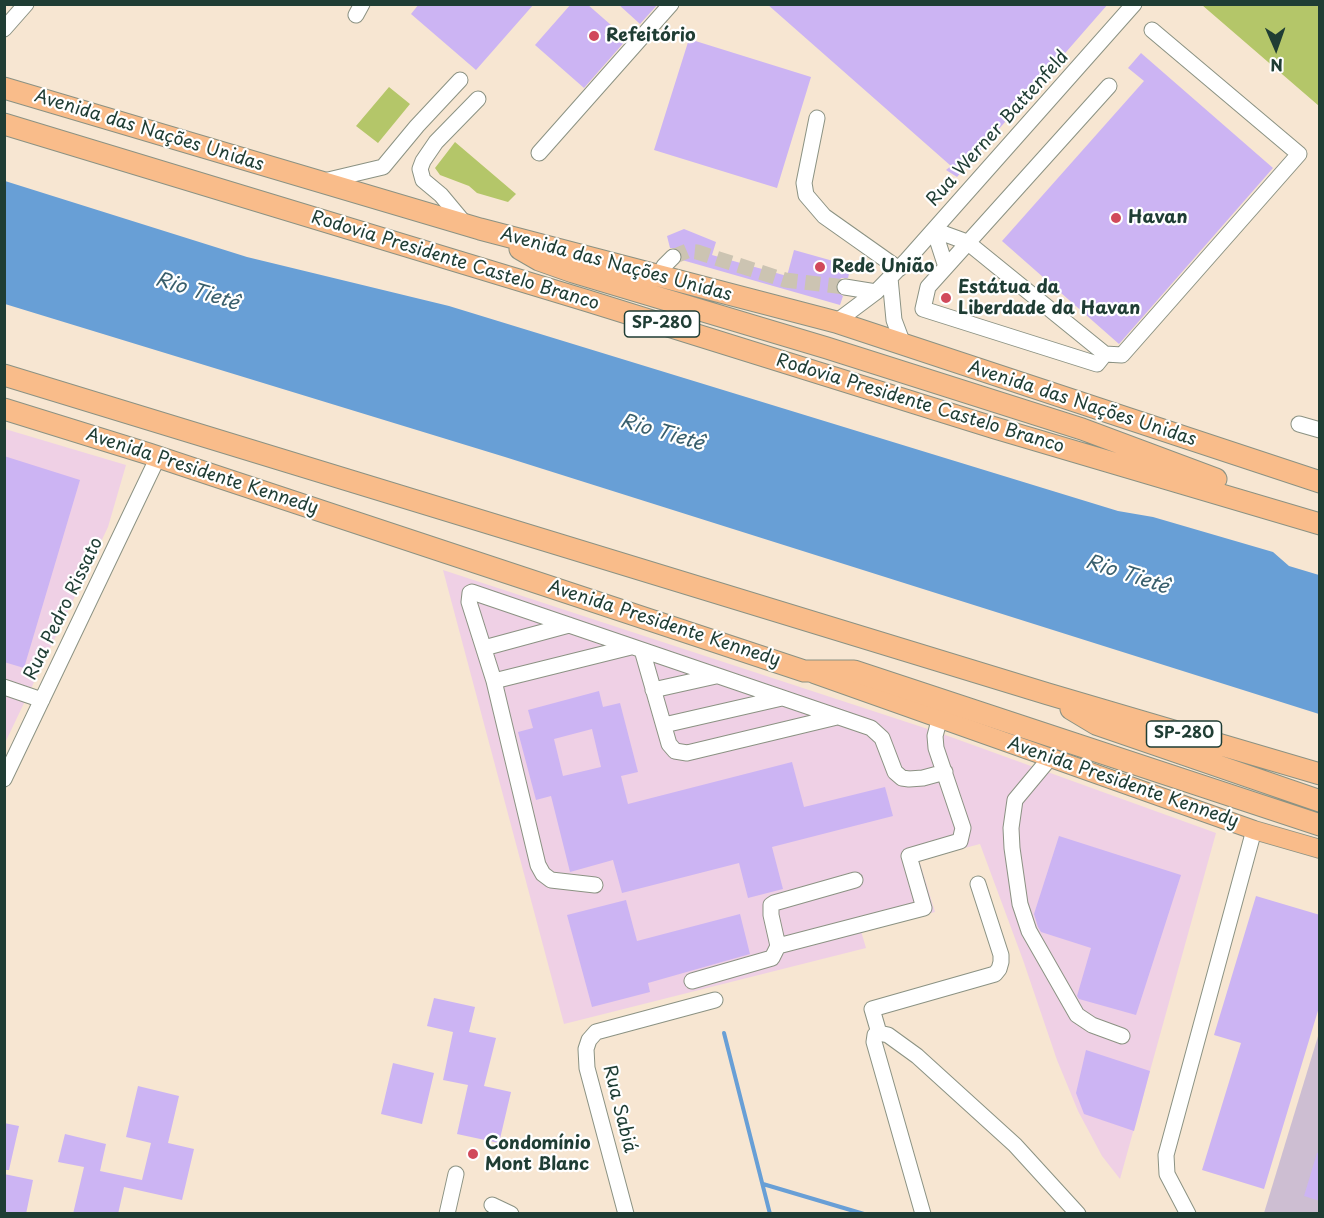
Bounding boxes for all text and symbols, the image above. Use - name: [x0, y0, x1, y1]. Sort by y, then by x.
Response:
- north arrow: [1246, 18, 1306, 78]
- place label: Refeitório: [606, 25, 696, 47]
- marker: Refeitório: [587, 29, 601, 43]
- street label: Rua Werner Battenfeld: [923, 47, 1073, 211]
- text: N: [1270, 54, 1283, 78]
- street label: Avenida das Nações Unidas: [32, 86, 266, 176]
- street label: Rodovia Presidente Castelo Branco: [308, 207, 602, 315]
- place label: Havan: [1128, 207, 1188, 229]
- marker: Havan: [1109, 211, 1123, 225]
- street label: Avenida das Nações Unidas: [498, 224, 734, 306]
- place label: Rede União: [832, 256, 934, 278]
- marker: Rede União: [813, 260, 827, 274]
- water label: Rio Tietê: [152, 268, 242, 316]
- place label: Estátua da Liberdade da Havan: [958, 277, 1140, 320]
- marker: Estátua da Liberdade da Havan: [939, 291, 953, 305]
- road number: SP-280: [624, 311, 700, 337]
- street label: Rodovia Presidente Castelo Branco: [773, 350, 1067, 458]
- street label: Avenida das Nações Unidas: [965, 357, 1199, 451]
- water label: Rio Tietê: [617, 410, 707, 456]
- street label: Avenida Presidente Kennedy: [83, 424, 321, 520]
- street label: Rua Pedro Rissato: [20, 534, 108, 684]
- water label: Rio Tietê: [1082, 550, 1172, 600]
- street label: Avenida Presidente Kennedy: [545, 576, 783, 672]
- road number: SP-280: [1146, 721, 1222, 747]
- street label: Avenida Presidente Kennedy: [1005, 733, 1241, 833]
- street label: Rua Sabiá: [598, 1063, 640, 1155]
- place label: Condomínio Mont Blanc: [485, 1133, 591, 1176]
- marker: Condomínio Mont Blanc: [466, 1147, 480, 1161]

